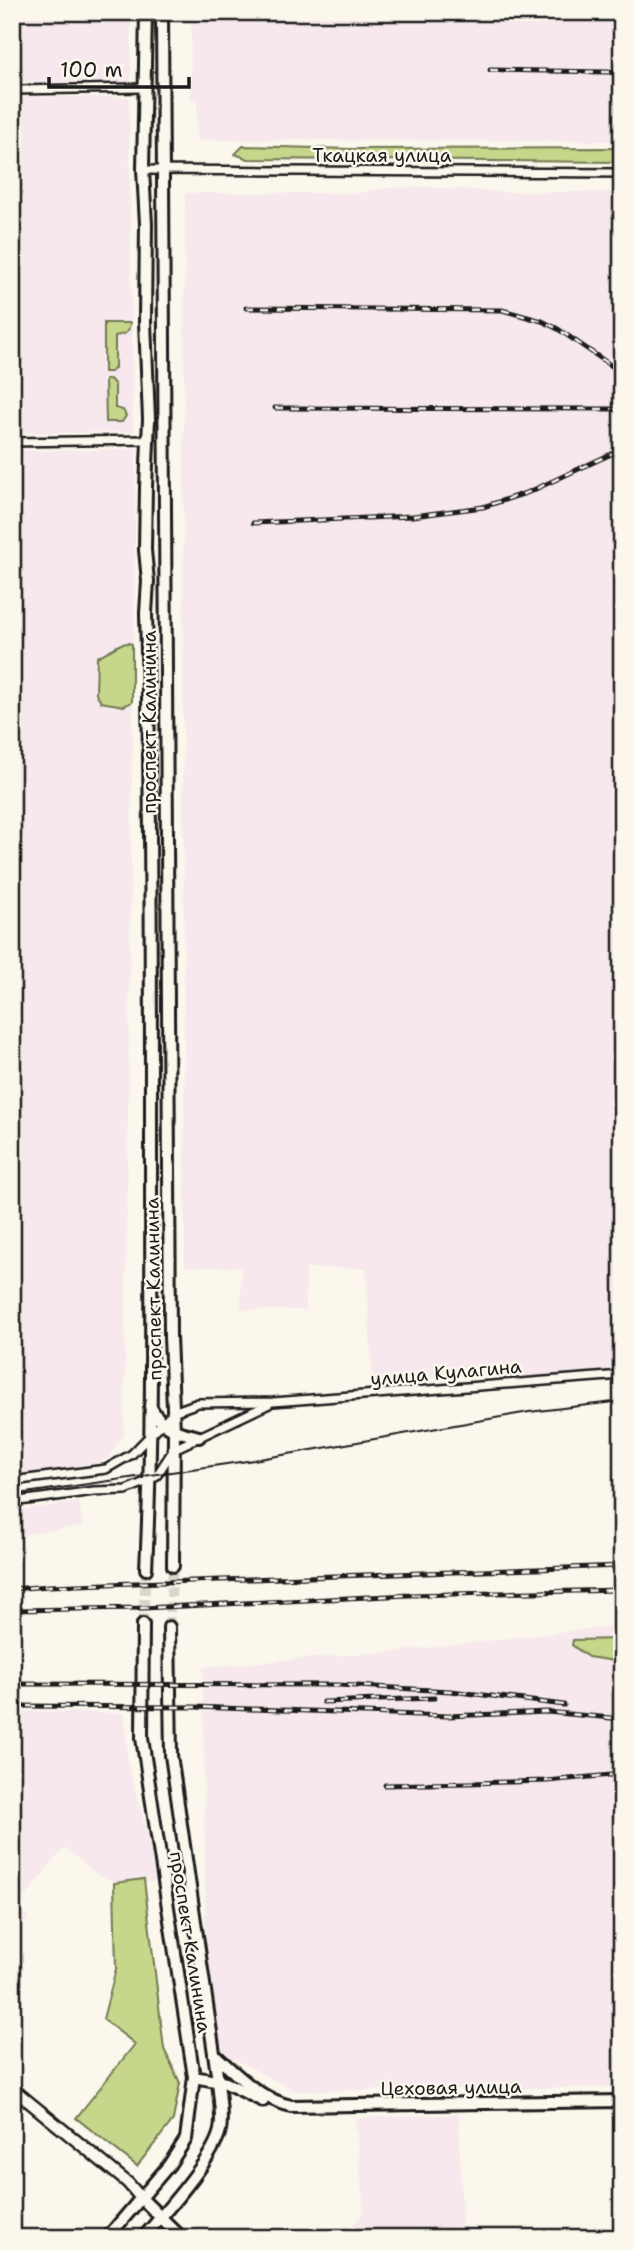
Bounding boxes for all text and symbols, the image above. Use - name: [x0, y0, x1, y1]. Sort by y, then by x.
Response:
- scale bar: [49, 46, 189, 90]
- text: 100 m: [60, 56, 123, 84]
- street label: Ткацкая улица: [312, 143, 452, 168]
- street label: проспект Калинина: [137, 630, 162, 814]
- street label: проспект Калинина: [139, 1197, 168, 1381]
- street label: улица Кулагина: [369, 1353, 523, 1392]
- street label: проспект Калинина: [164, 1850, 217, 2035]
- street label: Цеховая улица: [380, 2074, 522, 2101]

